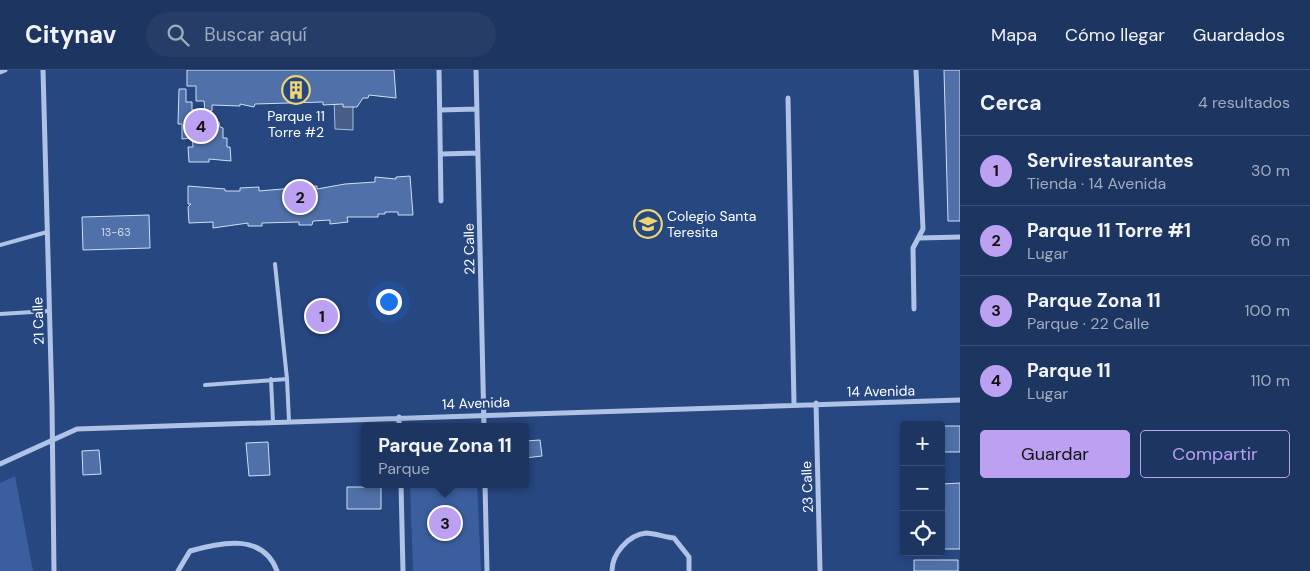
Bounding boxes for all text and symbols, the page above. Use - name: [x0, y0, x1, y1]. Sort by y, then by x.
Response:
- search box: [146, 12, 496, 57]
- text: Citynav: [25, 19, 116, 50]
- icon: search: [164, 21, 192, 49]
- text: Buscar aquí: [204, 22, 307, 47]
- text: Mapa: [991, 23, 1037, 47]
- text: Cómo llegar: [1065, 23, 1165, 47]
- text: Guardados: [1193, 23, 1285, 47]
- building icon: Parque 11 Torre #2: [281, 75, 311, 105]
- text: Cerca: [980, 89, 1042, 117]
- text: 4 resultados: [1198, 92, 1290, 113]
- pin: 4: [185, 107, 217, 145]
- place label: Parque 11 Torre #2: [267, 107, 325, 141]
- text: Servirestaurantes: [1027, 148, 1194, 173]
- text: 1: [993, 160, 999, 181]
- text: 30 m: [1251, 160, 1290, 181]
- text: Tienda · 14 Avenida: [1027, 173, 1166, 194]
- pin: 2: [284, 178, 316, 216]
- place label: Colegio Santa Teresita: [667, 207, 756, 241]
- school or university icon: Colegio Santa Teresita: [633, 209, 663, 239]
- text: Parque 11 Torre #1: [1027, 218, 1191, 243]
- street label: 22 Calle: [460, 223, 478, 275]
- house number: 13-63: [101, 225, 131, 239]
- text: 2: [991, 230, 1001, 251]
- text: 60 m: [1250, 230, 1290, 251]
- text: Lugar: [1027, 243, 1068, 264]
- text: Parque Zona 11: [1027, 288, 1161, 313]
- your location: [376, 289, 402, 315]
- street label: 21 Calle: [28, 297, 48, 345]
- pin: 1: [306, 297, 338, 335]
- text: 3: [991, 300, 1001, 321]
- text: 100 m: [1245, 300, 1290, 321]
- text: Parque · 22 Calle: [1027, 313, 1149, 334]
- text: Parque 11: [1027, 358, 1111, 383]
- text: 4: [991, 370, 1001, 391]
- text: 110 m: [1251, 370, 1290, 391]
- street label: 14 Avenida: [847, 381, 915, 401]
- text: Lugar: [1027, 383, 1068, 404]
- street label: 14 Avenida: [442, 393, 510, 413]
- map controls: [900, 421, 945, 556]
- button: +: [900, 421, 945, 466]
- popup: [361, 423, 529, 488]
- button: Guardar: [980, 430, 1130, 478]
- button: Compartir: [1140, 430, 1290, 478]
- text: Parque Zona 11: [378, 433, 512, 458]
- text: Parque: [378, 458, 430, 479]
- street label: 23 Calle: [797, 461, 817, 513]
- button: −: [900, 466, 945, 511]
- pin: 3: [429, 504, 461, 542]
- button: locate: [900, 511, 945, 556]

